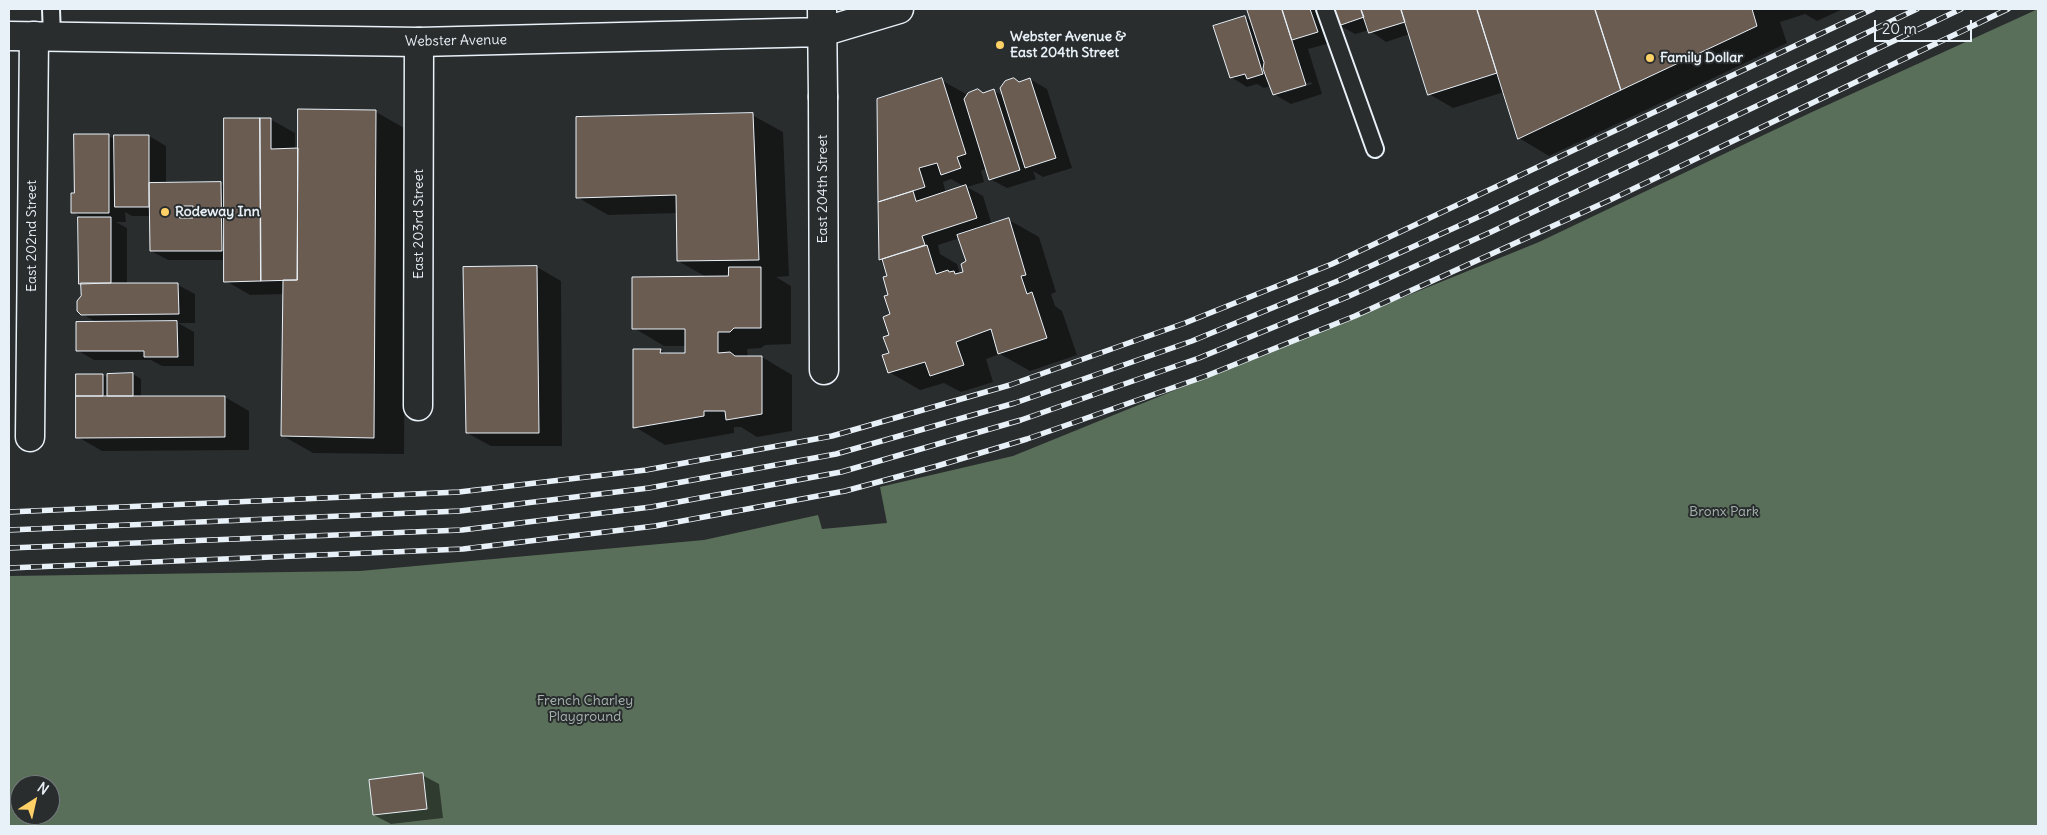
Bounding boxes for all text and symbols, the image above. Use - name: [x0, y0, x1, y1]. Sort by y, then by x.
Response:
- scale bar: [1877, 10, 1974, 42]
- text: 20 m: [1882, 19, 1917, 38]
- place label: Webster Avenue & East 204th Street: [1010, 29, 1126, 62]
- street label: Webster Avenue: [405, 32, 507, 50]
- marker: Webster Avenue & East 204th Street: [994, 39, 1006, 51]
- place label: Family Dollar: [1660, 50, 1743, 66]
- marker: Family Dollar: [1644, 52, 1656, 64]
- street label: East 204th Street: [815, 135, 831, 243]
- street label: East 203rd Street: [411, 169, 427, 279]
- street label: East 202nd Street: [24, 180, 40, 292]
- place label: Rodeway Inn: [175, 204, 260, 220]
- marker: Rodeway Inn: [159, 206, 171, 218]
- park label: Bronx Park: [1689, 504, 1759, 520]
- park label: French Charley Playground: [537, 693, 633, 726]
- north arrow: [10, 775, 60, 825]
- text: N: [34, 778, 52, 799]

